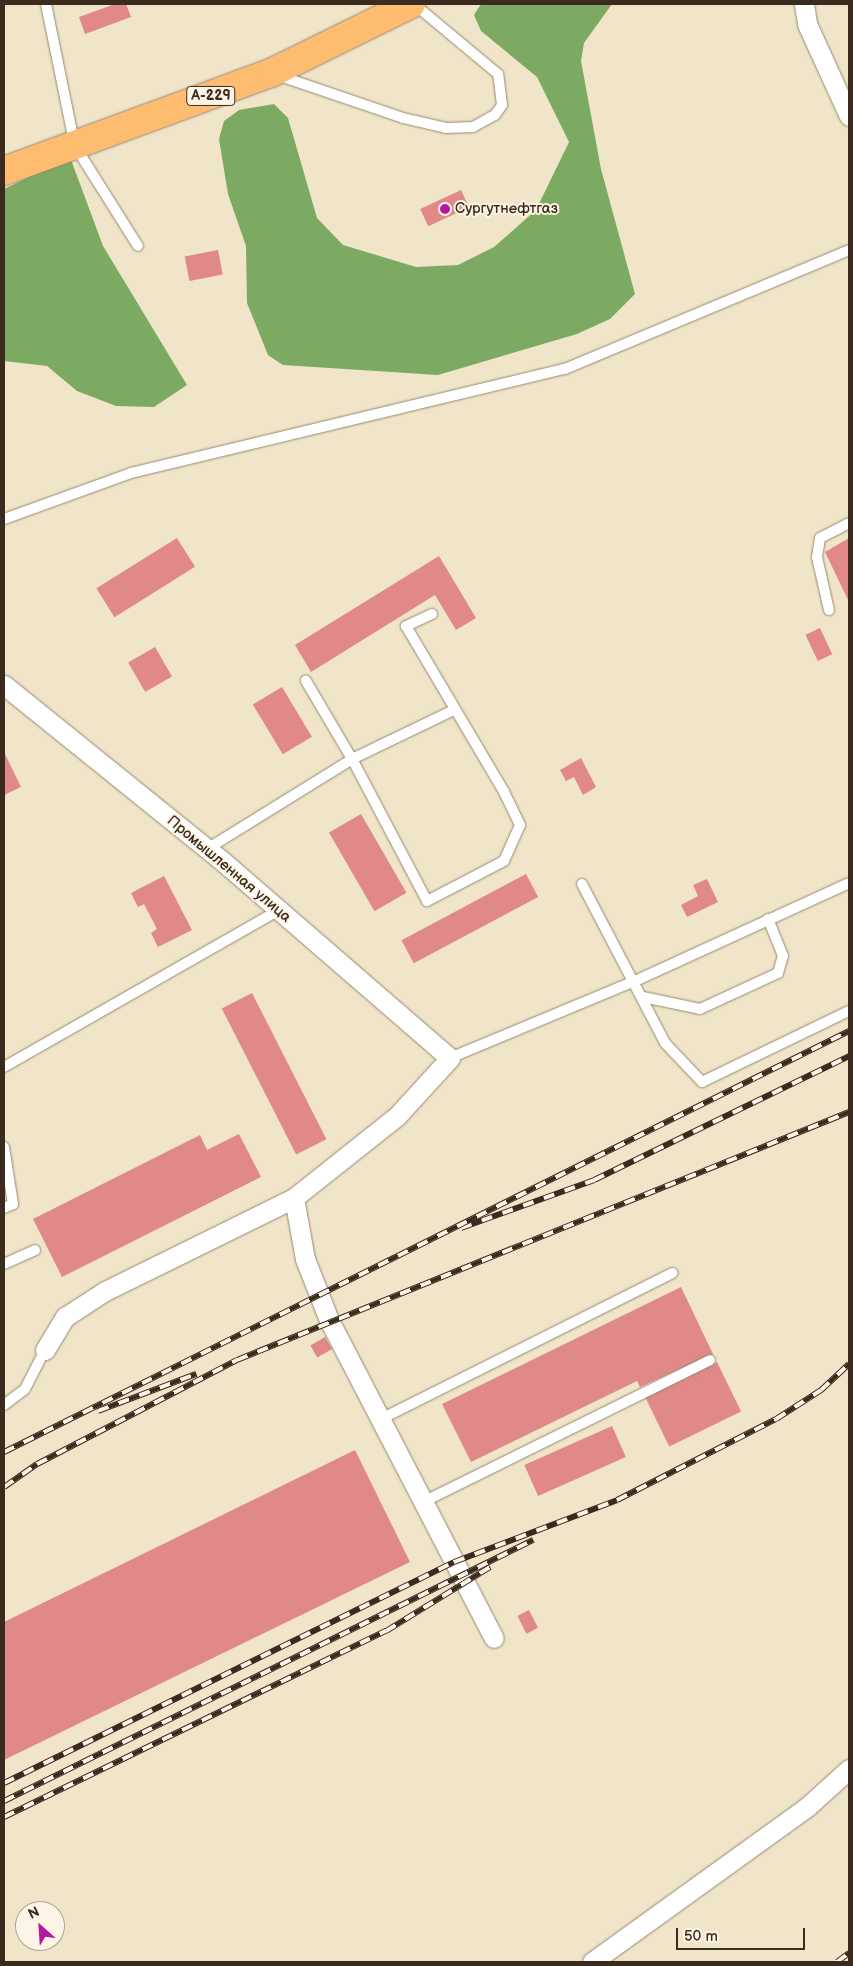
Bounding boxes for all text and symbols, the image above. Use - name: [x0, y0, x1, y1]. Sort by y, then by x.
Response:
- road number: А-229: [186, 84, 236, 108]
- place label: Сургутнефтгаз: [455, 200, 558, 218]
- marker: Сургутнефтгаз: [439, 203, 451, 215]
- street label: Промышленная улица: [163, 812, 295, 926]
- north arrow: [15, 1901, 65, 1951]
- text: N: [25, 1903, 42, 1923]
- scale bar: [678, 1918, 807, 1950]
- text: 50 m: [684, 1927, 718, 1946]

